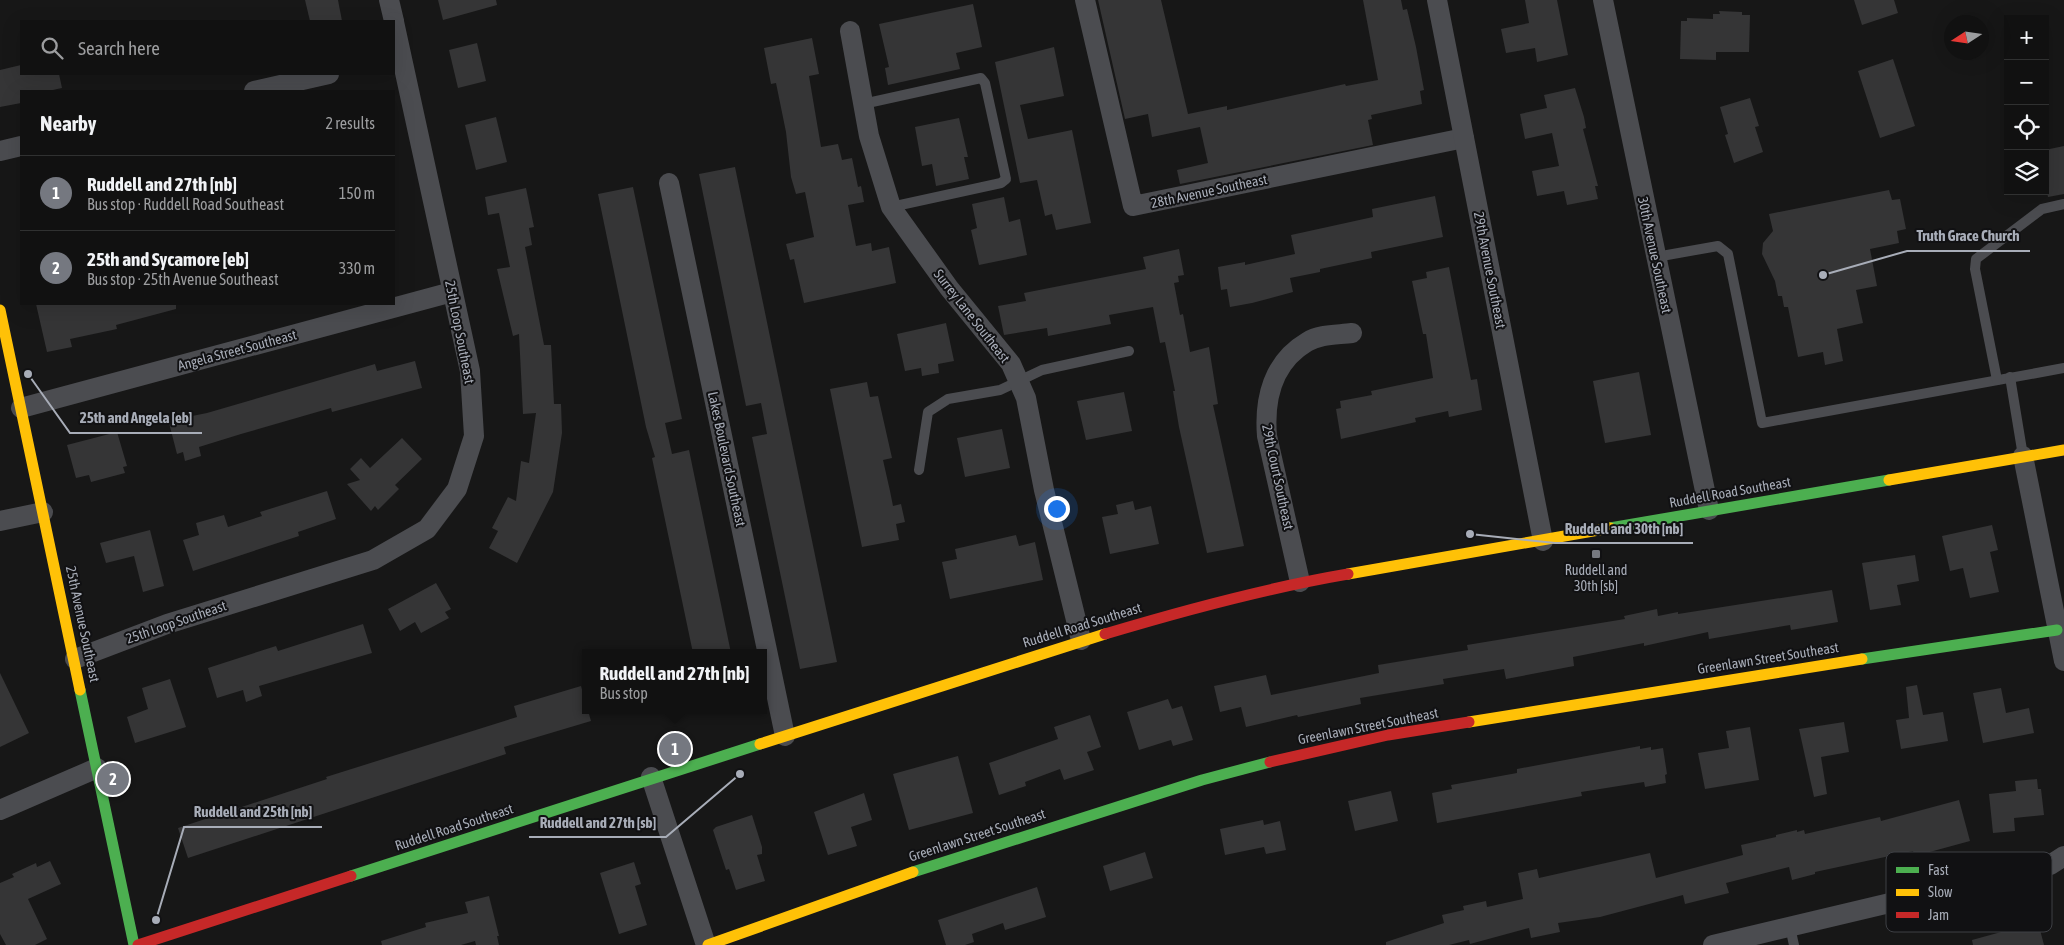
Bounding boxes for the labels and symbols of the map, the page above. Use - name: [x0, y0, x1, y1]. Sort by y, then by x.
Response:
- north arrow: [1944, 15, 1989, 60]
- street label: 28th Avenue Southeast: [1149, 171, 1269, 211]
- street label: 30th Avenue Southeast: [1635, 195, 1675, 315]
- street label: 29th Avenue Southeast: [1471, 210, 1509, 330]
- callout: Truth Grace Church: [1907, 221, 2030, 251]
- text: Truth Grace Church: [1917, 227, 2020, 244]
- street label: Surrey Lane Southeast: [931, 266, 1013, 366]
- street label: 25th Loop Southeast: [442, 279, 478, 385]
- street label: Angela Street Southeast: [176, 326, 298, 374]
- street label: Lakes Boulevard Southeast: [705, 390, 749, 528]
- callout: 25th and Angela [eb]: [70, 403, 202, 433]
- text: 25th and Angela [eb]: [80, 409, 192, 426]
- street label: 29th Court Southeast: [1259, 423, 1297, 531]
- street label: Ruddell Road Southeast: [1668, 473, 1792, 511]
- your location: [1044, 496, 1070, 522]
- callout: Ruddell and 30th [nb]: [1555, 513, 1693, 543]
- text: Ruddell and 30th [nb]: [1565, 520, 1683, 537]
- marker: Ruddell and 30th [sb]: [1590, 548, 1602, 560]
- place label: Ruddell and 30th [sb]: [1565, 562, 1627, 594]
- street label: 25th Avenue Southeast: [63, 564, 103, 684]
- street label: 25th Loop Southeast: [124, 597, 228, 647]
- street label: Ruddell Road Southeast: [1021, 599, 1143, 651]
- street label: Greenlawn Street Southeast: [1696, 639, 1840, 677]
- street label: Greenlawn Street Southeast: [1296, 705, 1440, 747]
- pin: 1: [659, 730, 691, 768]
- pin: 2: [97, 760, 129, 798]
- callout: Ruddell and 25th [nb]: [184, 797, 322, 827]
- street label: Ruddell Road Southeast: [393, 800, 515, 854]
- text: Ruddell and 25th [nb]: [194, 803, 312, 820]
- street label: Greenlawn Street Southeast: [907, 805, 1047, 865]
- callout: Ruddell and 27th [sb]: [529, 807, 666, 837]
- text: Ruddell and 27th [sb]: [540, 814, 656, 831]
- legend: [1886, 852, 2052, 932]
- text: Fast: [1928, 862, 1949, 878]
- text: Slow: [1928, 884, 1953, 900]
- text: Jam: [1928, 907, 1949, 923]

